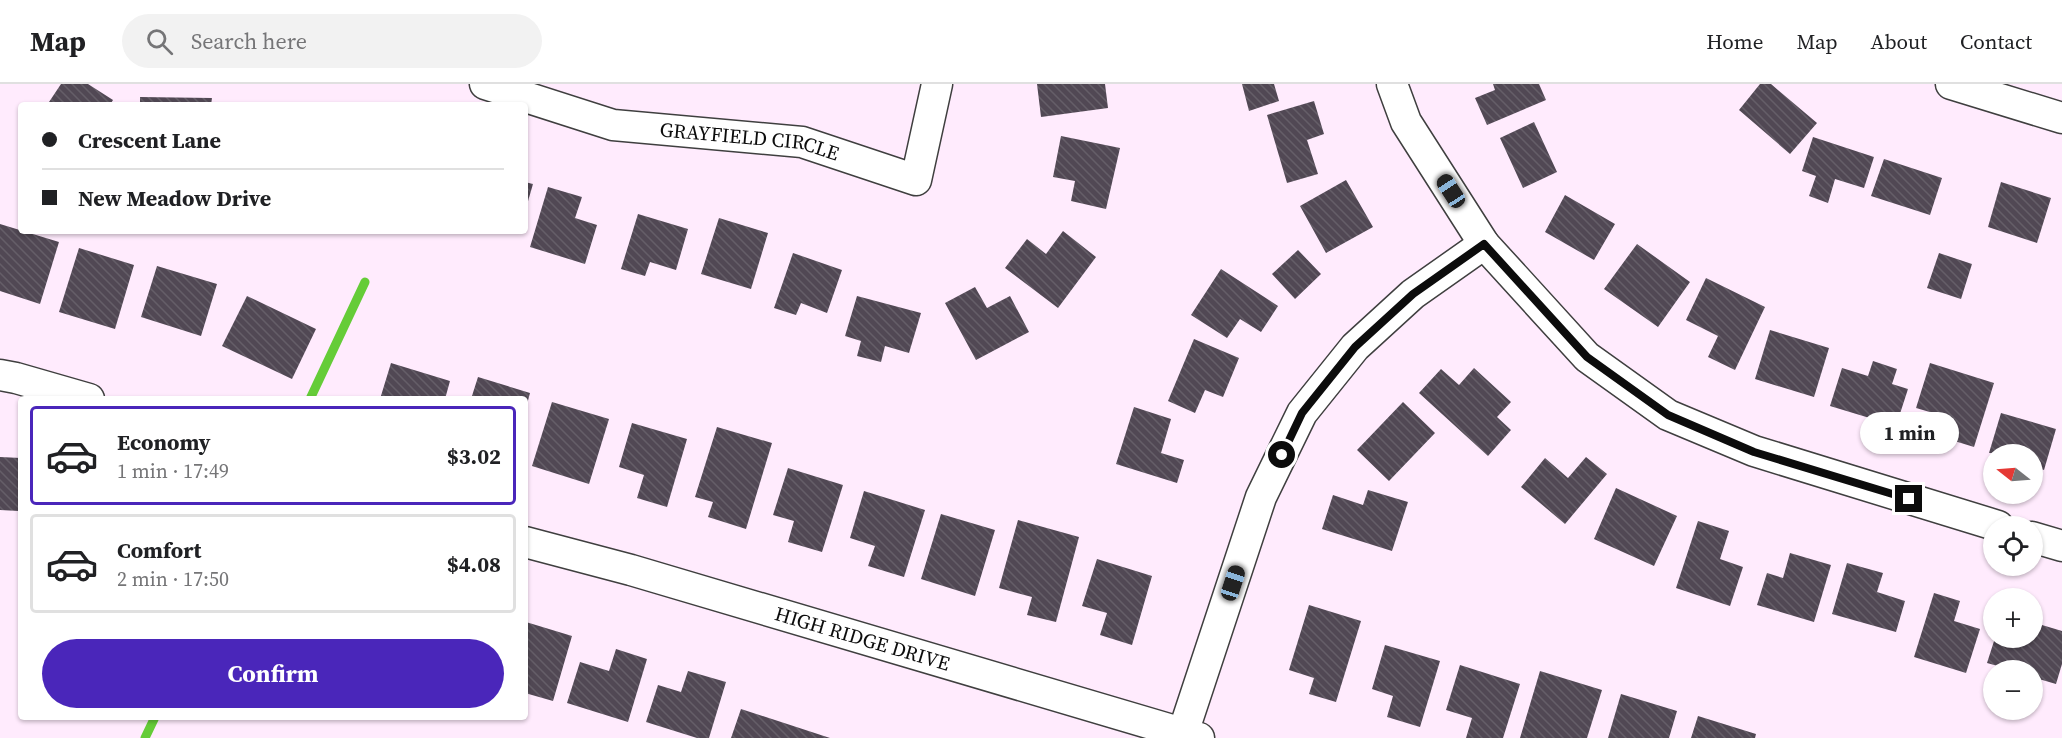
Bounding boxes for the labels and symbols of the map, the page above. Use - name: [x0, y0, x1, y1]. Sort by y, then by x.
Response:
- street label: GRAYFIELD CIRCLE: [659, 115, 843, 167]
- car: [1434, 171, 1468, 211]
- callout: 1 min: [1860, 412, 1958, 454]
- route start: [1268, 441, 1295, 468]
- north arrow: [1983, 444, 2043, 504]
- route end: [1895, 485, 1922, 512]
- car: [1219, 563, 1247, 603]
- street label: HIGH RIDGE DRIVE: [772, 599, 953, 678]

